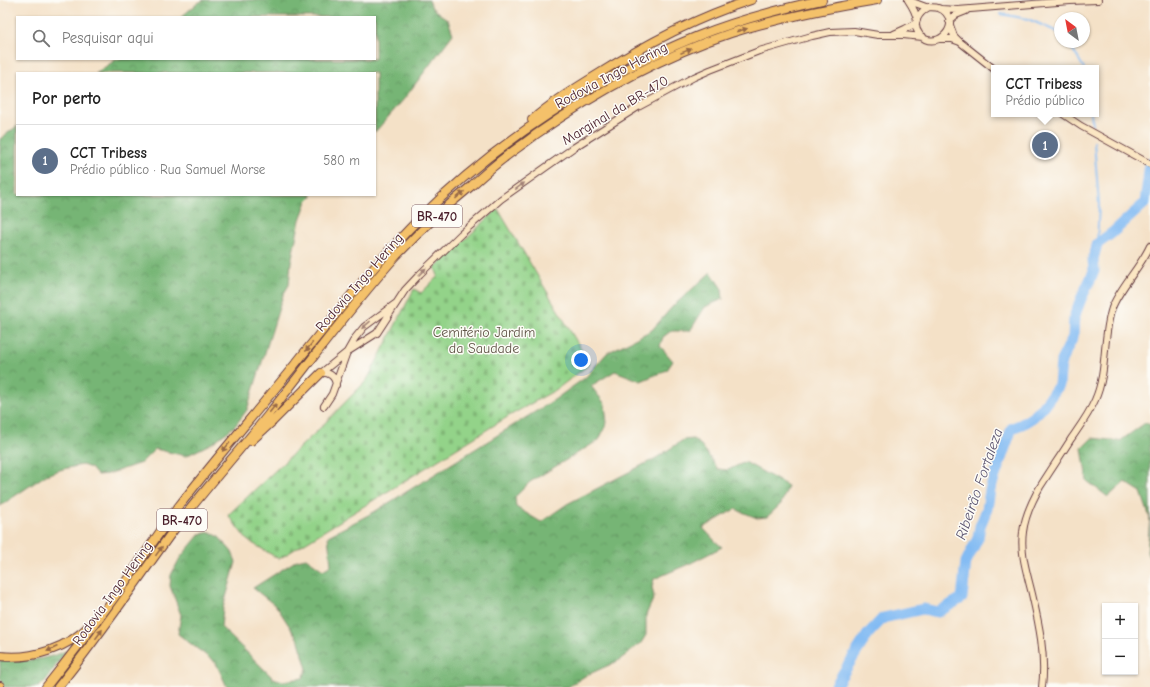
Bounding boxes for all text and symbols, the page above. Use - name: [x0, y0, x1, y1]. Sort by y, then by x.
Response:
- north arrow: [1054, 12, 1090, 48]
- search box: [16, 16, 376, 60]
- icon: search: [30, 27, 52, 49]
- one-way arrow: [736, 27, 748, 33]
- text: Pesquisar aqui: [62, 29, 154, 47]
- street label: Rodovia Ingo Hering: [552, 39, 670, 112]
- one-way arrow: [681, 47, 693, 53]
- popup: [991, 65, 1099, 117]
- street label: Marginal da BR-470: [559, 72, 672, 149]
- text: CCT Tribess: [1005, 75, 1082, 93]
- text: Por perto: [32, 89, 101, 108]
- text: Prédio público: [1005, 93, 1085, 108]
- pin: 1: [1032, 130, 1058, 160]
- text: CCT Tribess: [70, 144, 147, 162]
- text: 1: [42, 153, 48, 168]
- text: 580 m: [323, 153, 360, 168]
- text: Prédio público · Rua Samuel Morse: [70, 162, 265, 177]
- one-way arrow: [514, 182, 525, 190]
- one-way arrow: [454, 191, 465, 200]
- road number: BR-470: [412, 205, 462, 227]
- street label: Rodovia Ingo Hering: [312, 230, 407, 335]
- one-way arrow: [417, 267, 427, 277]
- one-way arrow: [361, 321, 372, 330]
- park label: Cemitério Jardim da Saudade: [433, 324, 535, 357]
- one-way arrow: [305, 342, 313, 353]
- your location: [571, 350, 591, 370]
- one-way arrow: [268, 403, 277, 414]
- water label: Ribeirão Fortaleza: [951, 426, 1007, 542]
- one-way arrow: [221, 442, 230, 453]
- road number: BR-470: [157, 509, 207, 531]
- street label: Rodovia Ingo Hering: [69, 538, 156, 649]
- one-way arrow: [155, 546, 163, 556]
- map controls: [1102, 603, 1138, 675]
- button: +: [1102, 603, 1138, 639]
- one-way arrow: [95, 629, 103, 639]
- button: −: [1102, 639, 1138, 675]
- one-way arrow: [47, 646, 58, 652]

